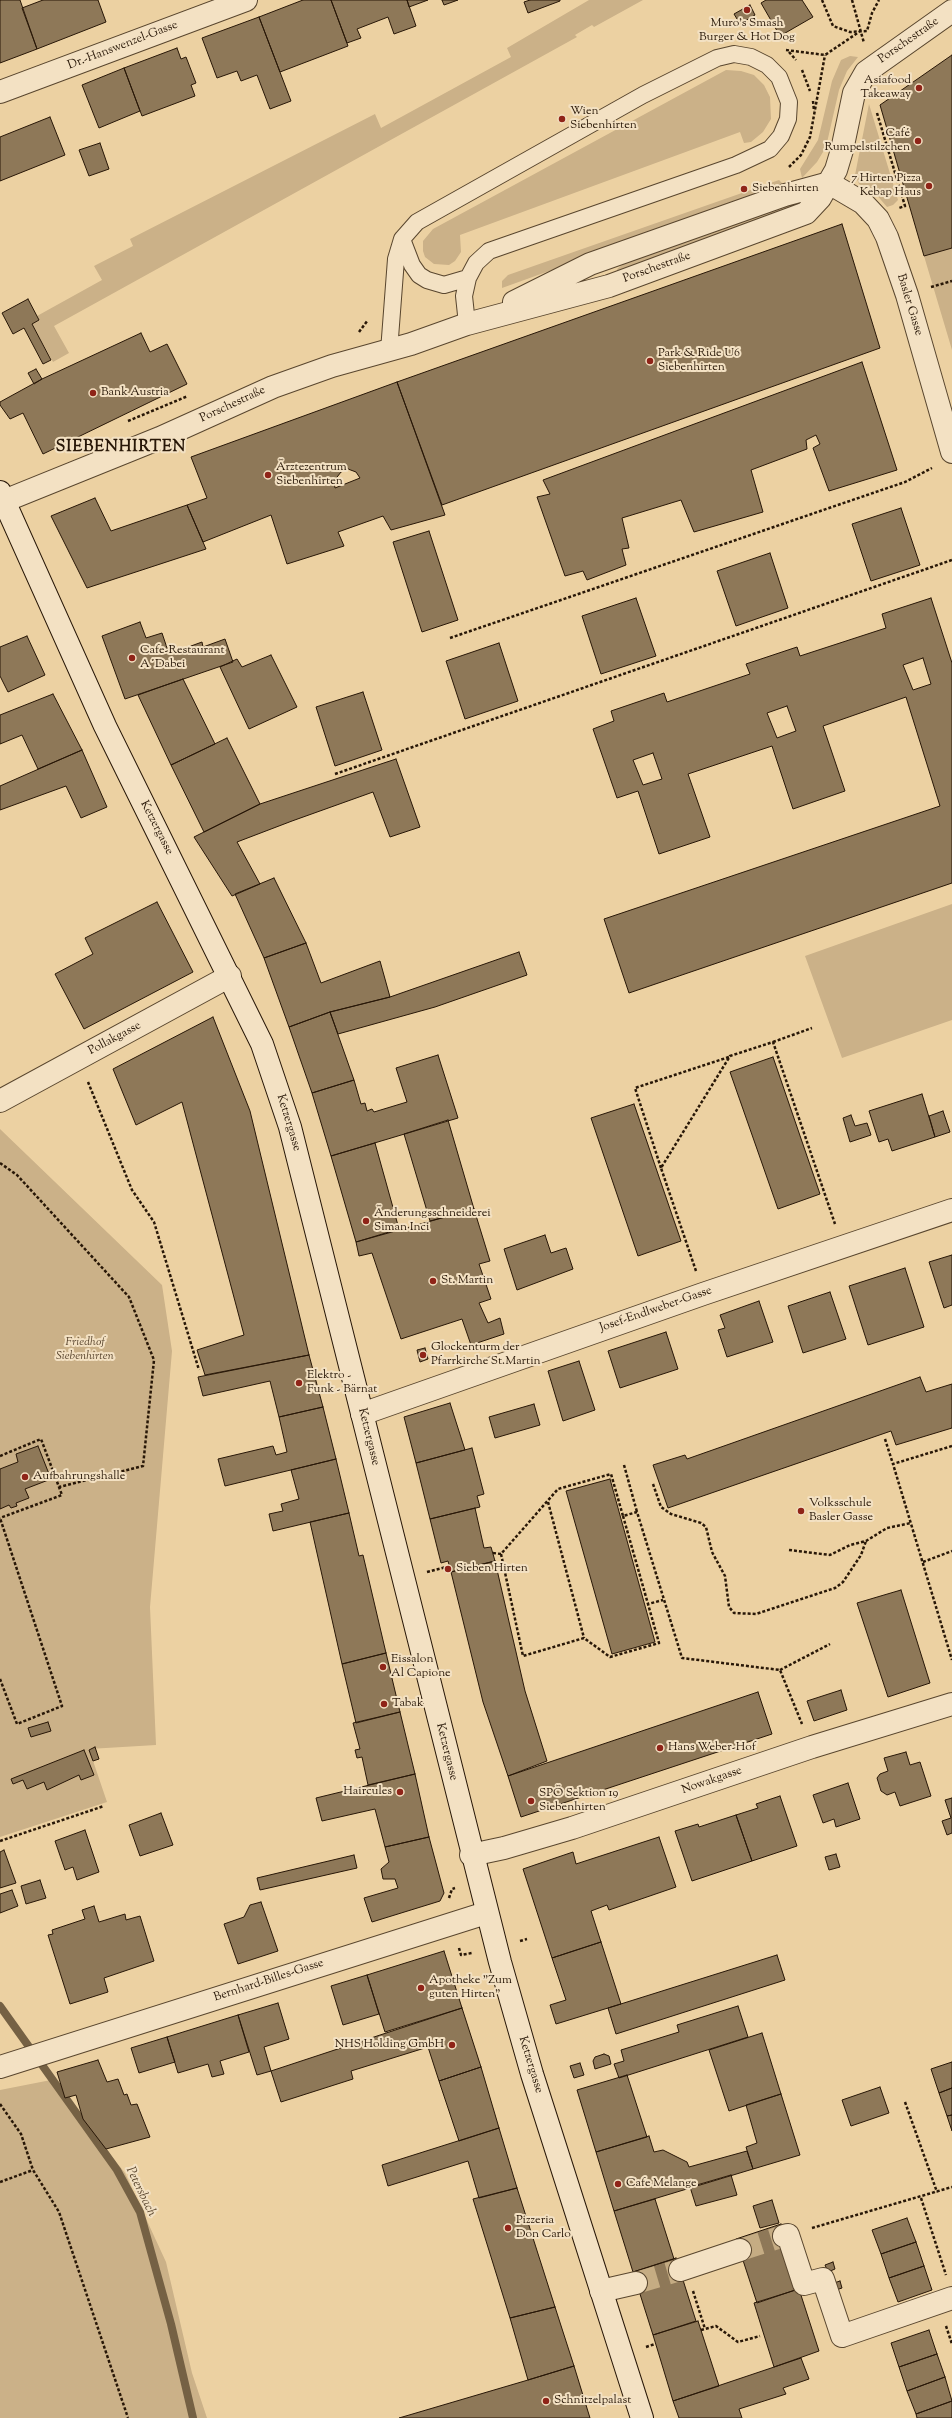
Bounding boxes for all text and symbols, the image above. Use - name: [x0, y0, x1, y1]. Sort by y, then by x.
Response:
- marker: Muro's Smash Burger & Hot Dog: [742, 5, 752, 15]
- street label: Porschestraße: [876, 15, 942, 67]
- place label: Muro's Smash Burger & Hot Dog: [699, 17, 795, 45]
- street label: Dr.-Hanswenzel-Gasse: [66, 18, 180, 74]
- place label: Asiafood Takeaway: [861, 74, 911, 102]
- marker: Asiafood Takeaway: [914, 83, 924, 93]
- place label: Wien Siebenhirten: [570, 105, 637, 133]
- marker: Wien Siebenhirten: [557, 114, 567, 124]
- place label: Café Rumpelstilzchen: [824, 127, 910, 155]
- marker: Café Rumpelstilzchen: [913, 136, 923, 146]
- place label: 7 Hirten Pizza Kebap Haus: [851, 172, 921, 200]
- marker: 7 Hirten Pizza Kebap Haus: [924, 181, 934, 191]
- place label: Siebenhirten: [752, 182, 819, 196]
- marker: Siebenhirten: [739, 184, 749, 194]
- street label: Porschestraße: [621, 249, 693, 287]
- street label: Basler Gasse: [893, 272, 925, 338]
- place label: Park & Ride U6 Siebenhirten: [658, 347, 740, 375]
- marker: Park & Ride U6 Siebenhirten: [645, 356, 655, 366]
- street label: Porschestraße: [198, 384, 268, 426]
- place label: Bank Austria: [101, 386, 169, 400]
- marker: Bank Austria: [88, 388, 98, 398]
- district label: SIEBENHIRTEN: [56, 438, 186, 458]
- place label: Ärztezentrum Siebenhirten: [276, 461, 347, 489]
- marker: Ärztezentrum Siebenhirten: [263, 470, 273, 480]
- place label: Cafe-Restaurant A´Dabei: [140, 644, 225, 672]
- marker: Cafe-Restaurant A´Dabei: [127, 653, 137, 663]
- street label: Ketzergasse: [136, 799, 176, 857]
- street label: Pollakgasse: [86, 1019, 144, 1059]
- street label: Ketzergasse: [273, 1093, 303, 1153]
- place label: Änderungsschneiderei Siman Inci: [374, 1207, 491, 1235]
- marker: Änderungsschneiderei Siman Inci: [361, 1216, 371, 1226]
- place label: St. Martin: [441, 1274, 493, 1288]
- marker: St. Martin: [428, 1276, 438, 1286]
- street label: Josef-Endlweber-Gasse: [598, 1284, 714, 1336]
- park label: Friedhof Siebenhirten: [56, 1336, 114, 1364]
- place label: Glockenturm der Pfarrkirche St.Martin: [431, 1341, 541, 1369]
- marker: Glockenturm der Pfarrkirche St.Martin: [418, 1350, 428, 1360]
- place label: Elektro - Funk - Bärnat: [307, 1369, 377, 1397]
- marker: Elektro - Funk - Bärnat: [294, 1378, 304, 1388]
- street label: Ketzergasse: [354, 1407, 382, 1467]
- place label: Aufbahrungshalle: [33, 1470, 125, 1484]
- marker: Aufbahrungshalle: [20, 1472, 30, 1482]
- place label: Volksschule Basler Gasse: [809, 1497, 873, 1525]
- marker: Volksschule Basler Gasse: [796, 1506, 806, 1516]
- place label: Sieben Hirten: [456, 1562, 528, 1576]
- marker: Sieben Hirten: [443, 1564, 453, 1574]
- place label: Eissalon Al Capione: [391, 1653, 451, 1681]
- marker: Eissalon Al Capione: [378, 1662, 388, 1672]
- place label: Tabak: [392, 1697, 423, 1711]
- marker: Tabak: [379, 1699, 389, 1709]
- street label: Ketzergasse: [432, 1722, 460, 1782]
- place label: Hans Weber-Hof: [668, 1741, 756, 1755]
- marker: Hans Weber-Hof: [655, 1743, 665, 1753]
- street label: Nowakgasse: [680, 1764, 744, 1798]
- place label: Haircules: [343, 1785, 392, 1799]
- marker: Haircules: [395, 1787, 405, 1797]
- place label: SPÖ Sektion 19 Siebenhirten: [539, 1787, 618, 1815]
- marker: SPÖ Sektion 19 Siebenhirten: [526, 1796, 536, 1806]
- street label: Bernhard-Billes-Gasse: [212, 1956, 326, 2006]
- place label: Apotheke "Zum guten Hirten": [429, 1974, 512, 2002]
- marker: Apotheke "Zum guten Hirten": [416, 1983, 426, 1993]
- street label: Ketzergasse: [515, 2035, 545, 2095]
- place label: NHS Holding GmbH: [335, 2038, 444, 2052]
- marker: NHS Holding GmbH: [447, 2040, 457, 2050]
- water label: Petersbach: [121, 2165, 159, 2219]
- place label: Cafe Melange: [626, 2177, 697, 2191]
- marker: Cafe Melange: [613, 2179, 623, 2189]
- place label: Pizzeria Don Carlo: [516, 2214, 571, 2242]
- marker: Pizzeria Don Carlo: [503, 2223, 513, 2233]
- place label: Schnitzelpalast: [554, 2394, 631, 2408]
- marker: Schnitzelpalast: [541, 2396, 551, 2406]

